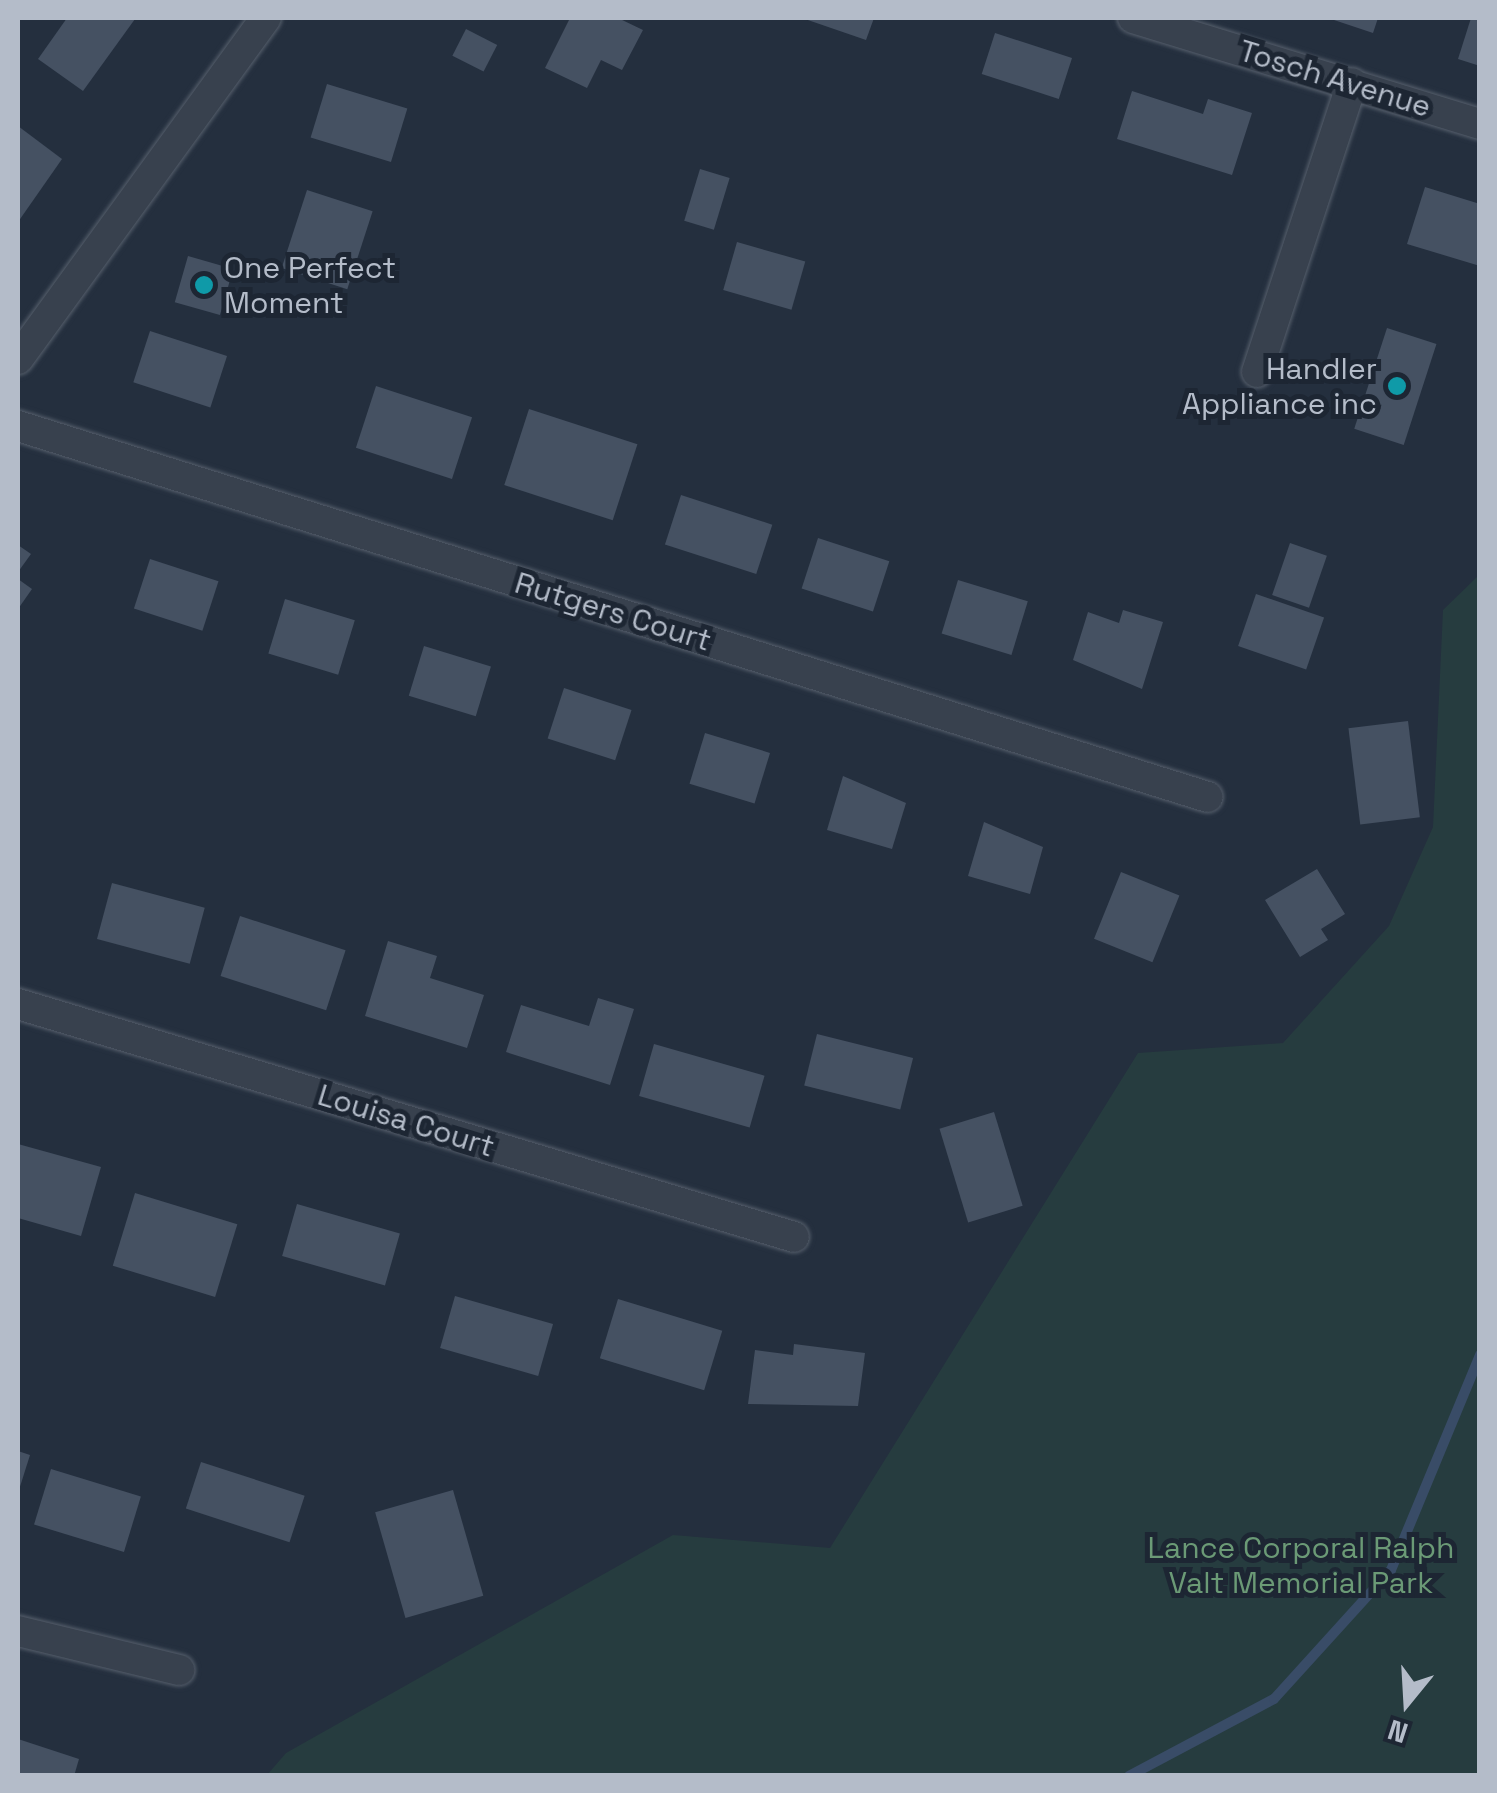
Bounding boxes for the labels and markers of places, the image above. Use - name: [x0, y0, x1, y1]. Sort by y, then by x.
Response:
- place label: One Perfect Moment: [224, 250, 396, 320]
- marker: One Perfect Moment: [193, 274, 215, 296]
- place label: Handler Appliance inc: [1182, 351, 1377, 422]
- marker: Handler Appliance inc: [1386, 375, 1408, 397]

